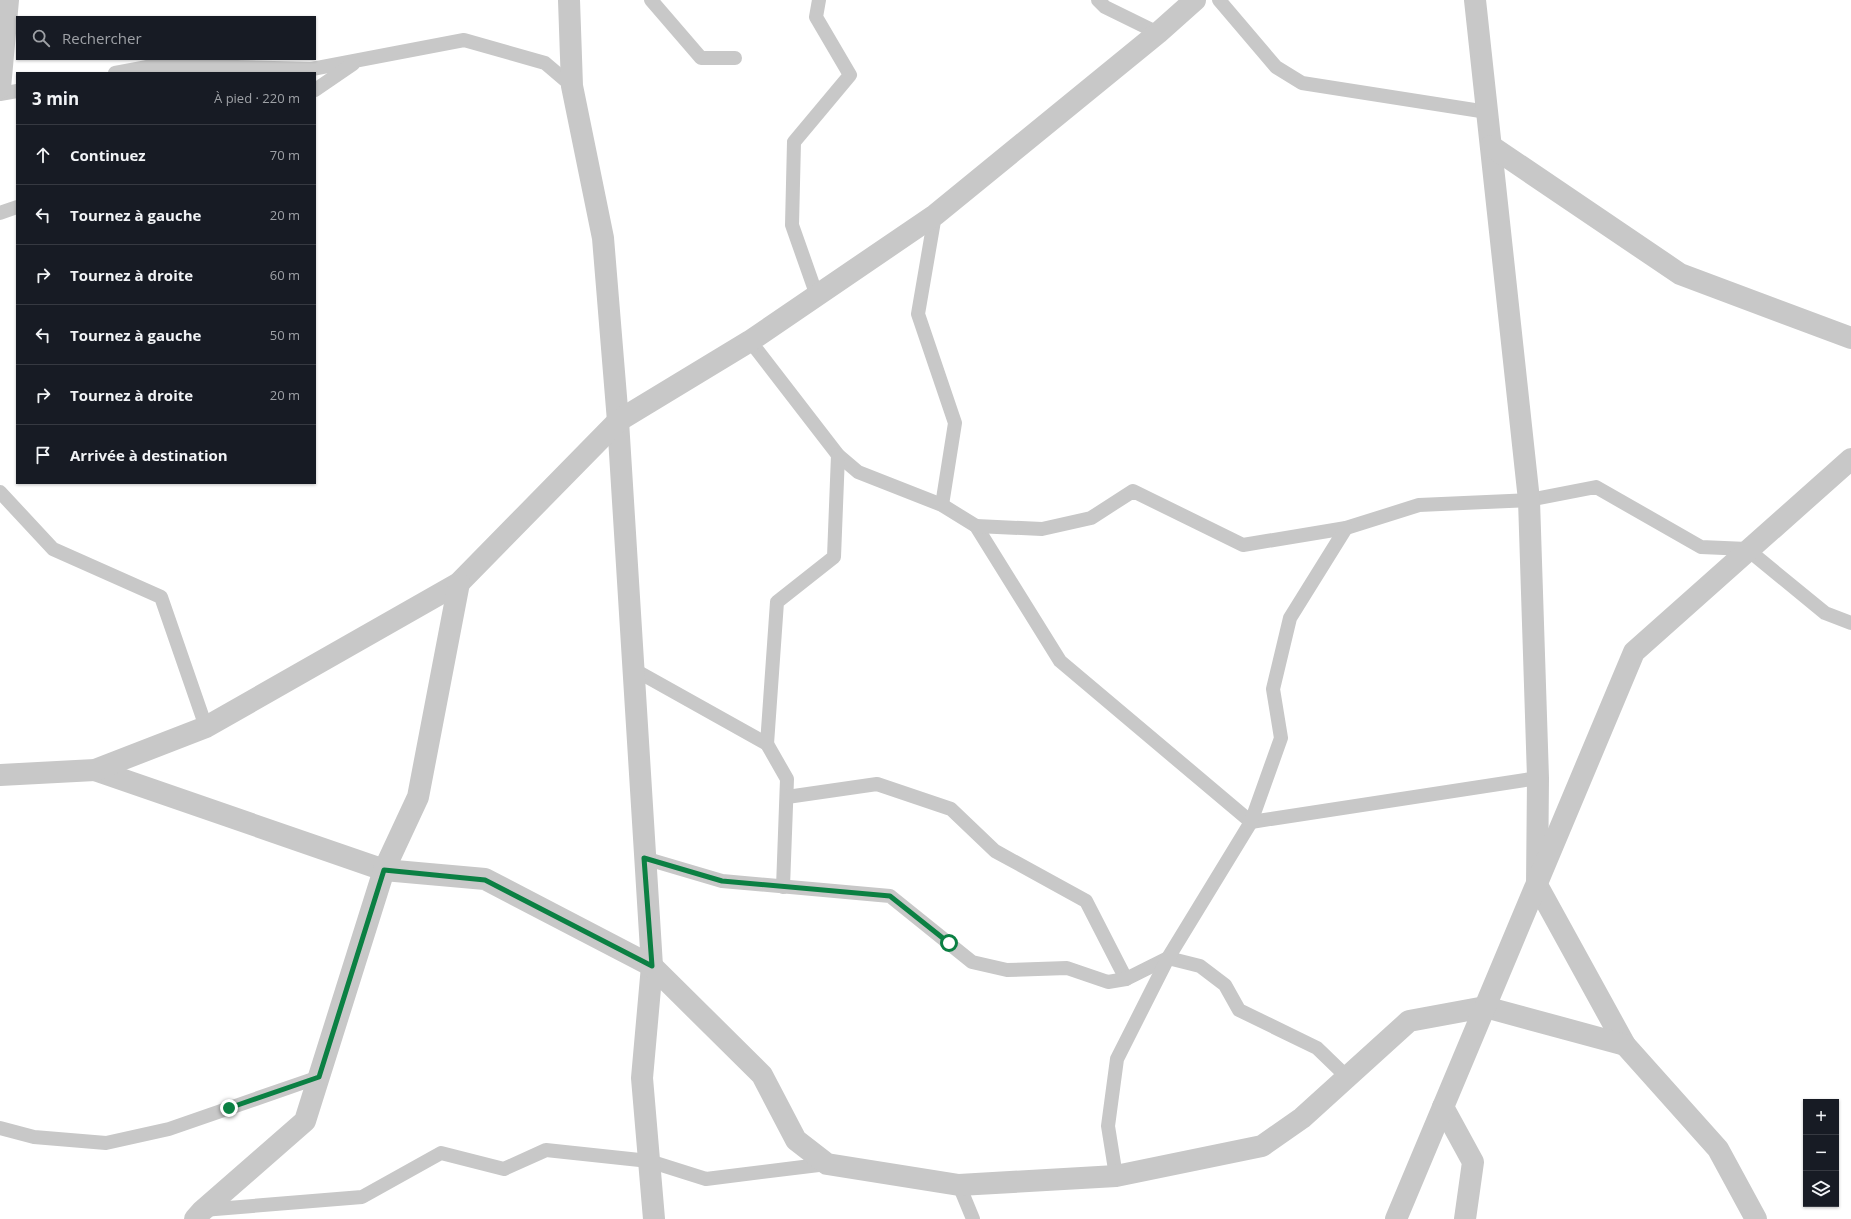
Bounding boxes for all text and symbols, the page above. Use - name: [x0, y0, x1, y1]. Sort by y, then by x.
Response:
- search box: [16, 16, 316, 60]
- icon: search: [30, 27, 52, 49]
- text: Rechercher: [62, 28, 142, 48]
- text: 3 min: [32, 87, 79, 110]
- text: À pied · 220 m: [214, 89, 300, 107]
- icon: ahead: [32, 144, 54, 166]
- text: Continuez: [70, 145, 146, 165]
- text: 70 m: [270, 146, 300, 164]
- icon: left: [32, 204, 54, 226]
- text: Tournez à gauche: [70, 205, 201, 225]
- text: 20 m: [270, 206, 300, 224]
- icon: right: [32, 264, 54, 286]
- text: Tournez à droite: [70, 265, 193, 285]
- text: 60 m: [270, 266, 300, 284]
- icon: left: [32, 324, 54, 346]
- text: Tournez à gauche: [70, 325, 201, 345]
- text: 50 m: [270, 326, 300, 344]
- icon: right: [32, 384, 54, 406]
- text: Tournez à droite: [70, 385, 193, 405]
- text: 20 m: [270, 386, 300, 404]
- icon: arrive: [32, 444, 54, 466]
- text: Arrivée à destination: [70, 445, 228, 465]
- route start: [940, 934, 958, 952]
- route end: [220, 1099, 238, 1117]
- map controls: [1803, 1099, 1839, 1207]
- button: +: [1803, 1099, 1839, 1135]
- button: −: [1803, 1135, 1839, 1171]
- button: layers: [1803, 1171, 1839, 1207]

